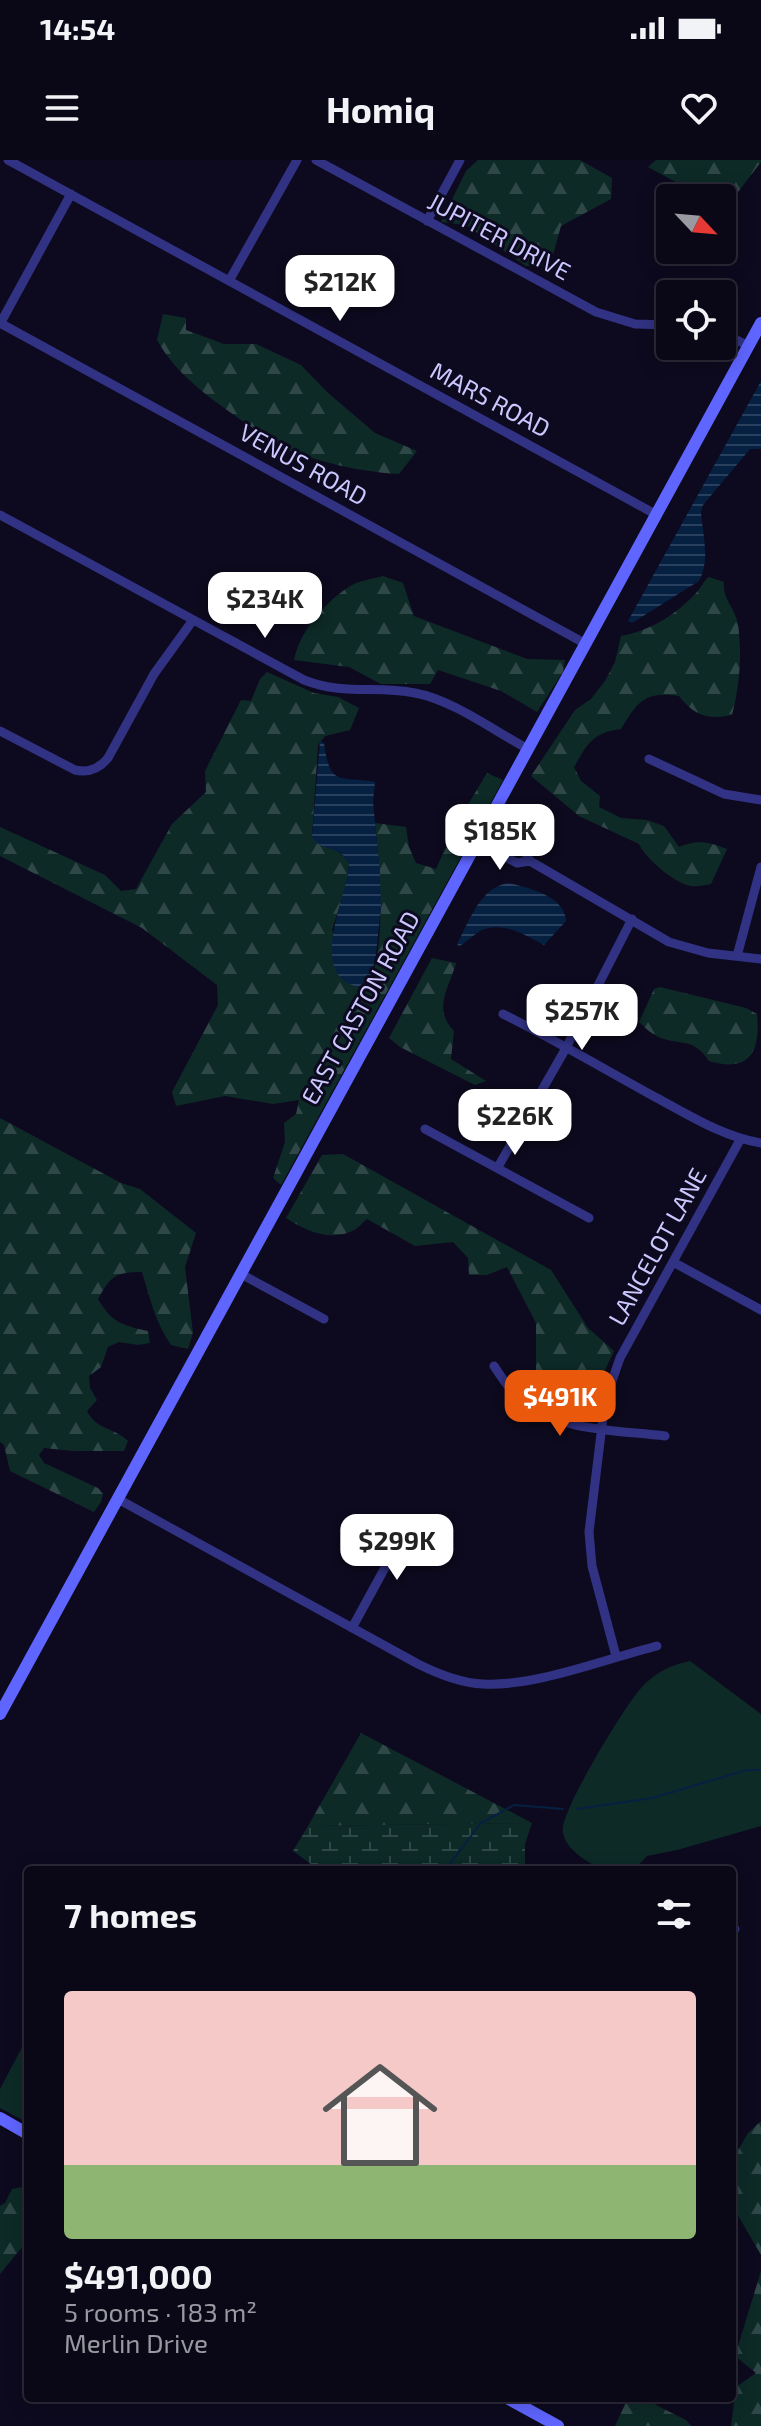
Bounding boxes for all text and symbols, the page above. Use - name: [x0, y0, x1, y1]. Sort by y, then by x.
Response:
- text: 14:54: [40, 10, 115, 46]
- icon: menu: [40, 86, 84, 130]
- icon: heart: [677, 86, 721, 130]
- text: Homiq: [326, 87, 435, 130]
- north arrow: [656, 184, 736, 264]
- map controls: [656, 184, 736, 360]
- street label: JUPITER DRIVE: [423, 186, 576, 285]
- pin: $212K: [284, 255, 396, 323]
- text: $212K: [303, 265, 377, 296]
- button: locate: [656, 280, 736, 360]
- street label: MARS ROAD: [426, 355, 555, 442]
- street label: VENUS ROAD: [235, 417, 373, 511]
- pin: $234K: [209, 572, 321, 640]
- text: $234K: [226, 582, 304, 613]
- pin: $185K: [444, 804, 556, 872]
- text: $185K: [463, 814, 537, 845]
- street label: EAST CASTON ROAD: [295, 906, 425, 1109]
- pin: $257K: [526, 984, 638, 1052]
- text: $257K: [545, 994, 619, 1025]
- pin: $226K: [459, 1089, 571, 1157]
- text: $226K: [476, 1099, 554, 1130]
- street label: LANCELOT LANE: [602, 1163, 712, 1330]
- pin: $491K: [504, 1370, 616, 1438]
- text: $491K: [523, 1380, 597, 1411]
- pin: $299K: [341, 1514, 453, 1582]
- text: $299K: [358, 1524, 436, 1555]
- icon: filters: [652, 1892, 696, 1936]
- text: 7 homes: [64, 1894, 197, 1935]
- icon: home: [308, 2043, 452, 2187]
- text: $491,000: [64, 2255, 213, 2296]
- text: 5 rooms · 183 m²: [64, 2296, 257, 2327]
- text: Merlin Drive: [64, 2327, 208, 2358]

